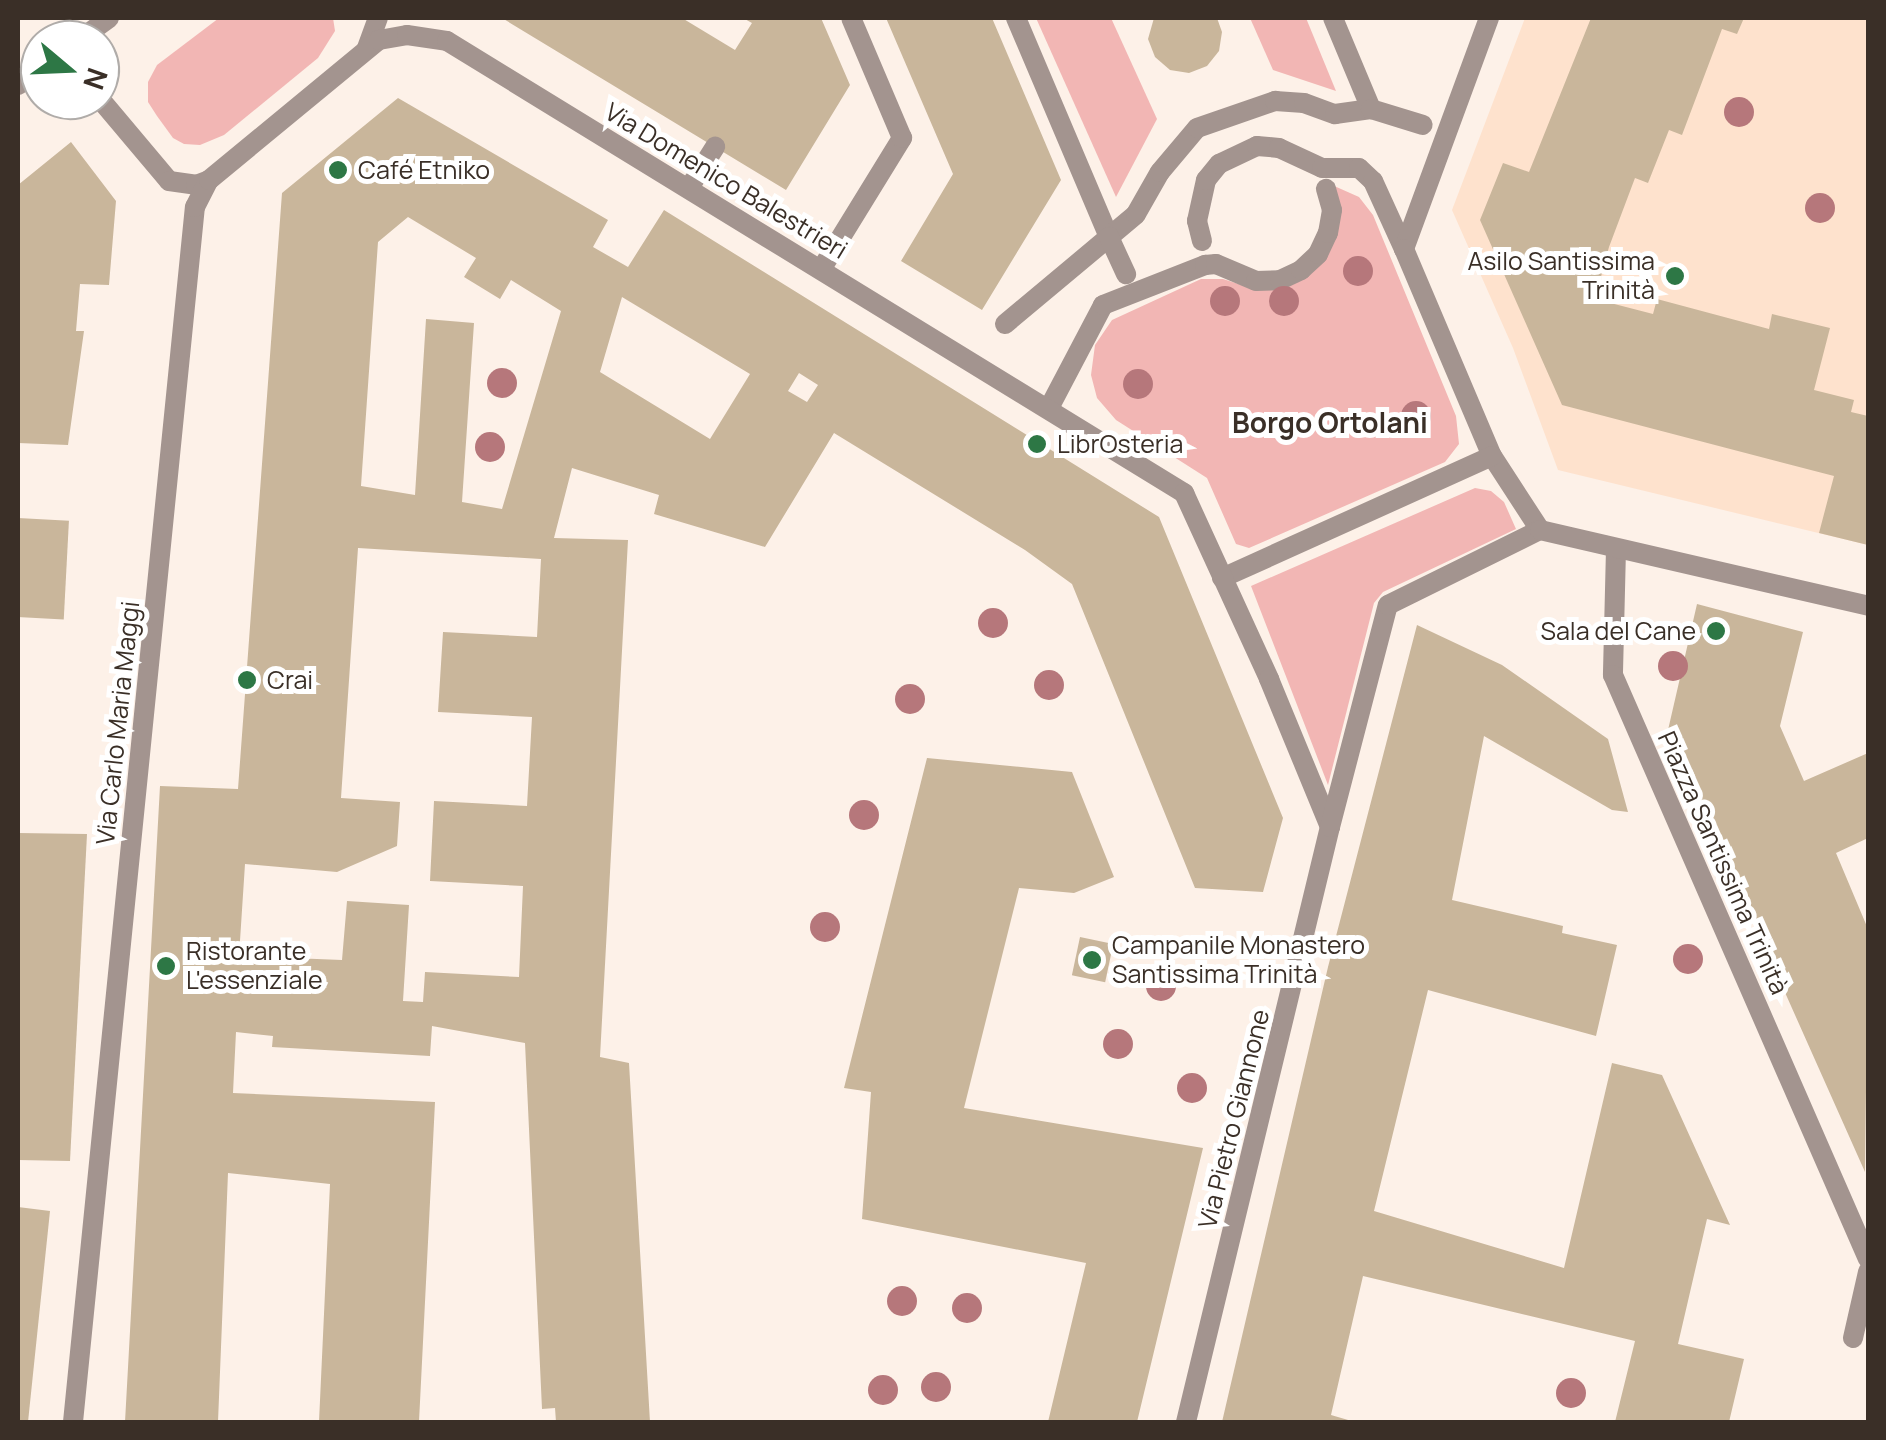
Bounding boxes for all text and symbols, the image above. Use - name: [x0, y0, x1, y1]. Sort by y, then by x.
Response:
- north arrow: [20, 20, 120, 120]
- text: N: [75, 63, 118, 95]
- street label: Via Domenico Balestrieri: [599, 97, 853, 265]
- place label: Café Etniko: [358, 155, 490, 185]
- marker: Café Etniko: [327, 159, 349, 181]
- place label: Asilo Santissima Trinità: [1467, 247, 1655, 306]
- marker: Asilo Santissima Trinità: [1664, 265, 1686, 287]
- district label: Borgo Ortolani: [1232, 405, 1428, 439]
- place label: LibrOsteria: [1057, 429, 1183, 459]
- marker: LibrOsteria: [1026, 433, 1048, 455]
- street label: Via Carlo Maria Maggi: [90, 600, 146, 846]
- place label: Sala del Cane: [1541, 616, 1696, 646]
- marker: Sala del Cane: [1705, 620, 1727, 642]
- place label: Crai: [267, 665, 313, 695]
- marker: Crai: [236, 669, 258, 691]
- street label: Piazza Santissima Trinità: [1651, 727, 1795, 999]
- place label: Campanile Monastero Santissima Trinità: [1112, 931, 1365, 990]
- place label: Ristorante L'essenziale: [186, 937, 323, 996]
- marker: Campanile Monastero Santissima Trinità: [1081, 949, 1103, 971]
- marker: Ristorante L'essenziale: [155, 955, 177, 977]
- street label: Via Pietro Giannone: [1192, 1006, 1276, 1232]

